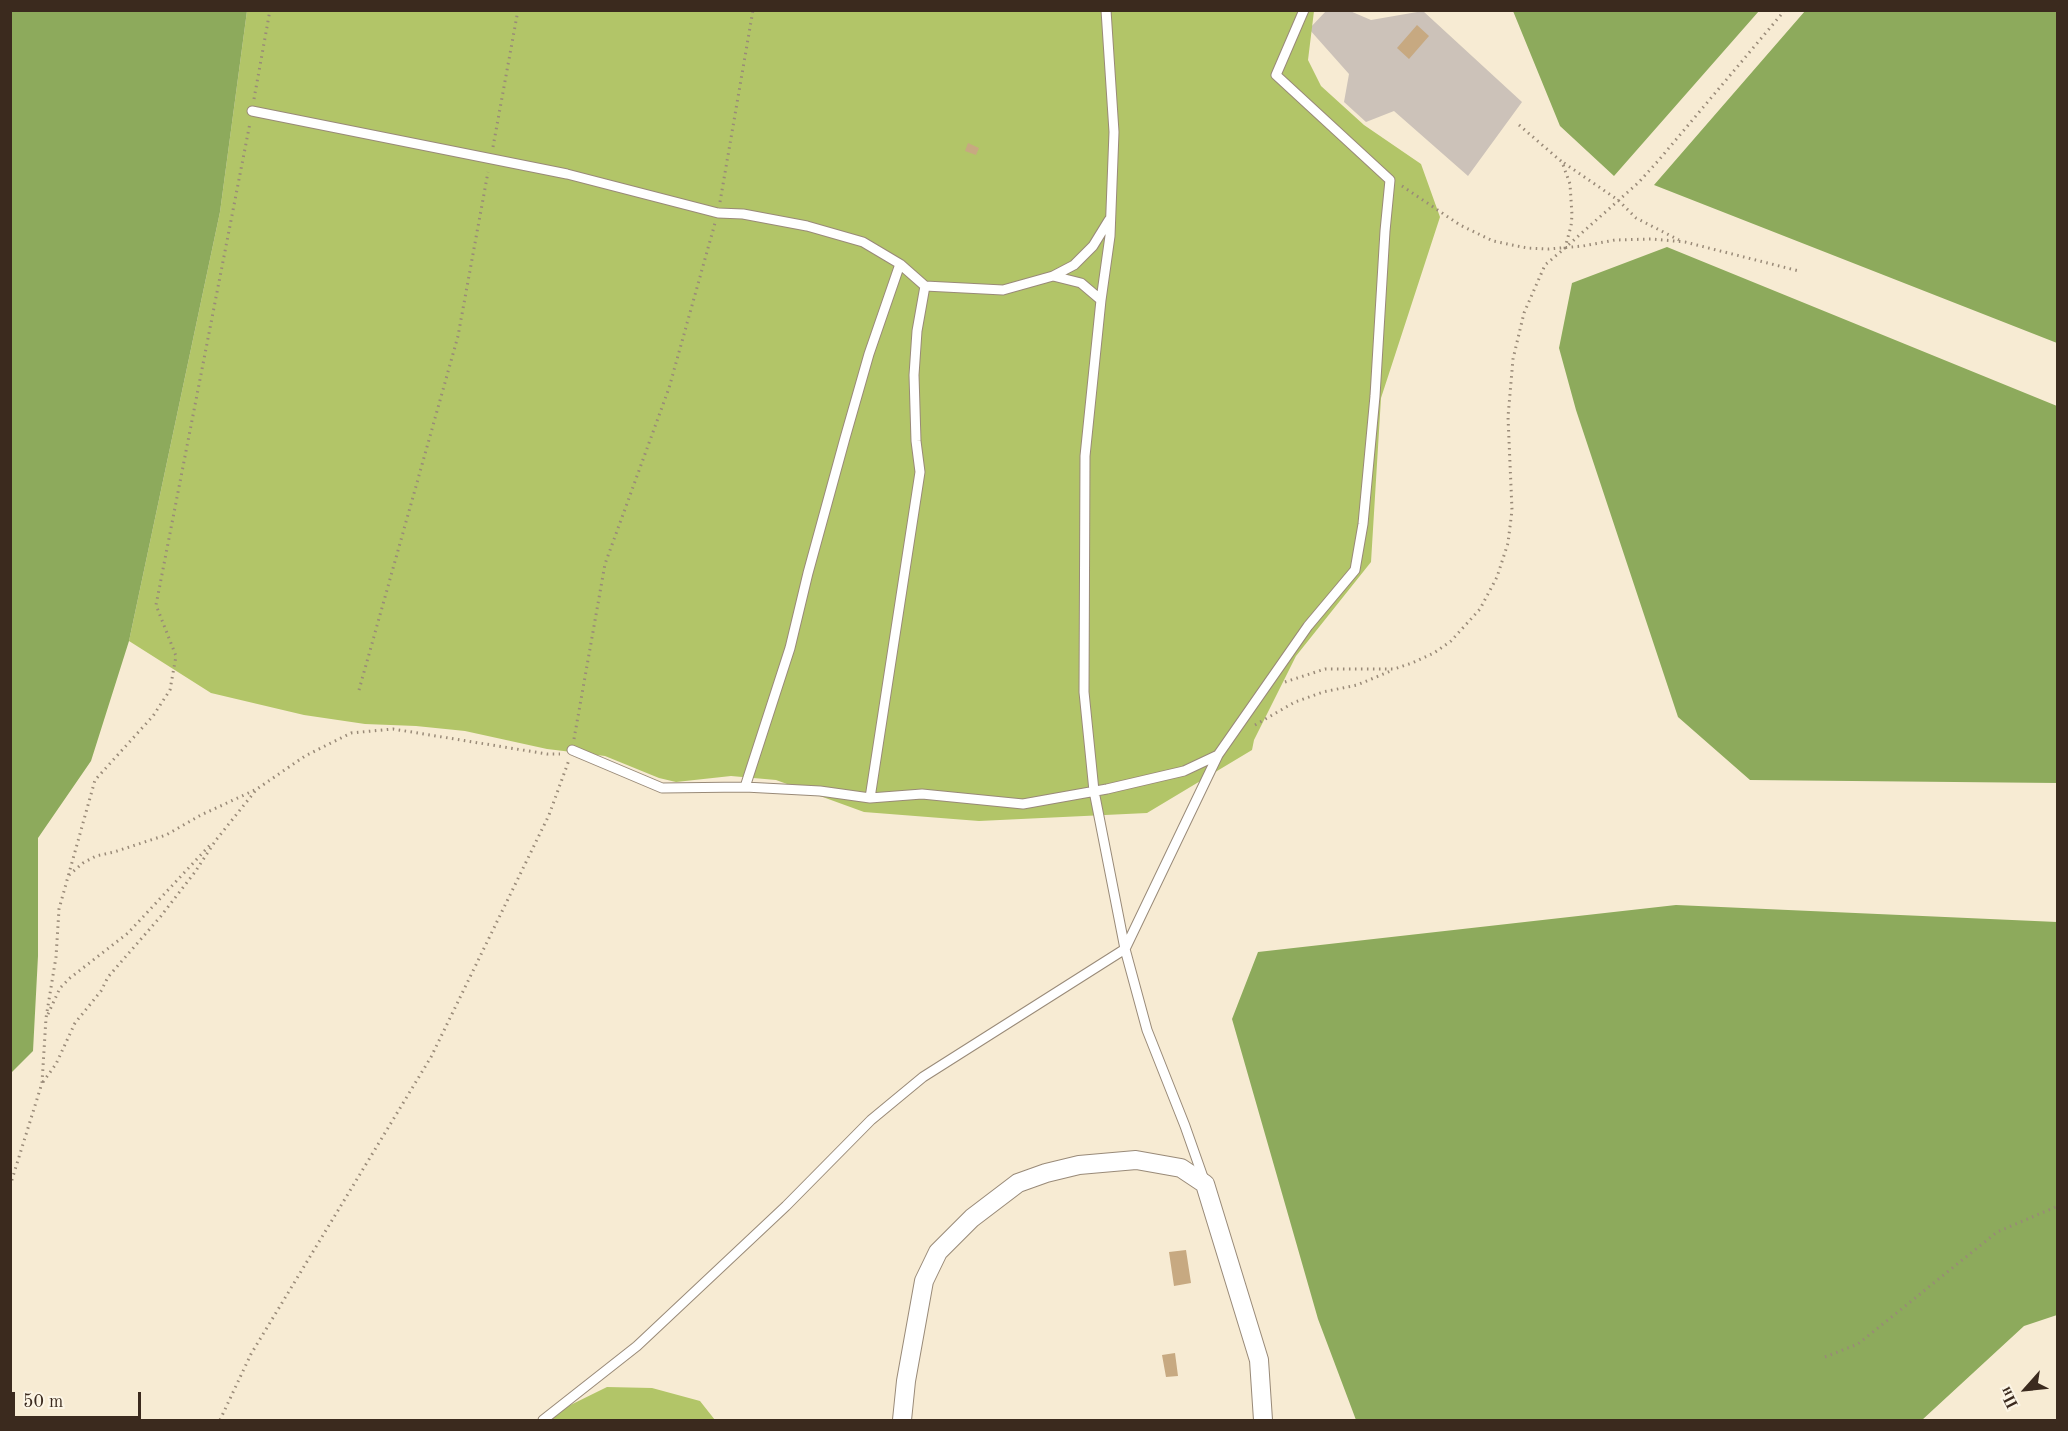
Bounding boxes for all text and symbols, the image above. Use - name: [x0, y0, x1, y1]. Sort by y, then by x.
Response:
- north arrow: [1996, 1359, 2056, 1419]
- scale bar: [15, 1380, 144, 1418]
- text: Пн: [1998, 1384, 2022, 1411]
- text: 50 m: [23, 1393, 63, 1411]

